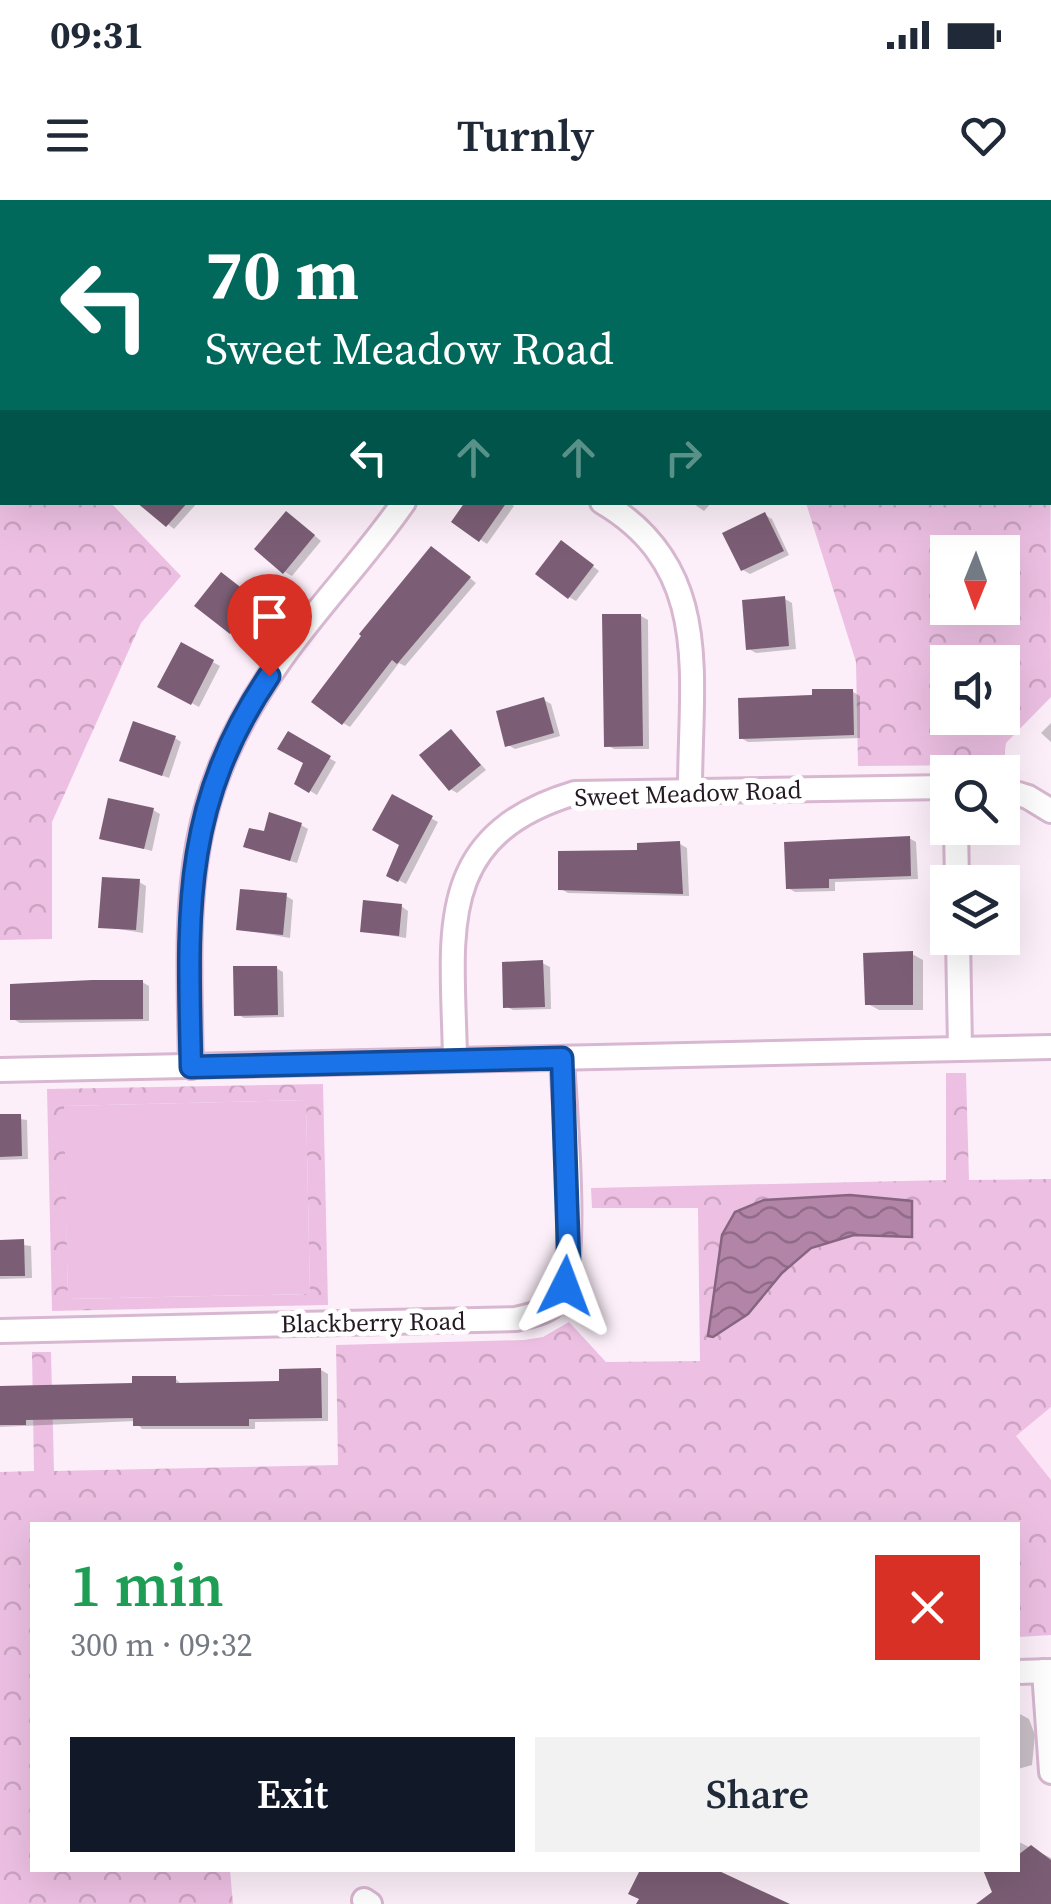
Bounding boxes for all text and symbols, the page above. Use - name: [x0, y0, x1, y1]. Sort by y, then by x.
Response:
- text: 09:31: [50, 9, 144, 61]
- text: Turnly: [457, 104, 594, 166]
- icon: menu: [40, 108, 95, 163]
- icon: heart: [956, 108, 1011, 163]
- text: 70 m: [205, 226, 359, 322]
- icon: left: [40, 240, 170, 370]
- text: Sweet Meadow Road: [205, 317, 614, 379]
- icon: left: [341, 430, 396, 485]
- icon: ahead: [446, 430, 501, 485]
- icon: ahead: [551, 430, 606, 485]
- icon: right: [656, 430, 711, 485]
- north arrow: [930, 535, 1020, 625]
- map controls: [930, 535, 1020, 955]
- pin: [227, 574, 312, 677]
- icon: arrive: [242, 589, 297, 644]
- button: sound: [930, 645, 1020, 735]
- button: search: [930, 755, 1020, 845]
- street label: Sweet Meadow Road: [574, 772, 802, 814]
- button: layers: [930, 865, 1020, 955]
- position arrow: [513, 1234, 617, 1338]
- street label: Blackberry Road: [280, 1303, 466, 1341]
- text: 1 min: [70, 1544, 224, 1626]
- button: close: [875, 1555, 980, 1660]
- text: 300 m · 09:32: [70, 1623, 252, 1667]
- button: Exit: [70, 1737, 515, 1852]
- button: Share: [535, 1737, 980, 1852]

